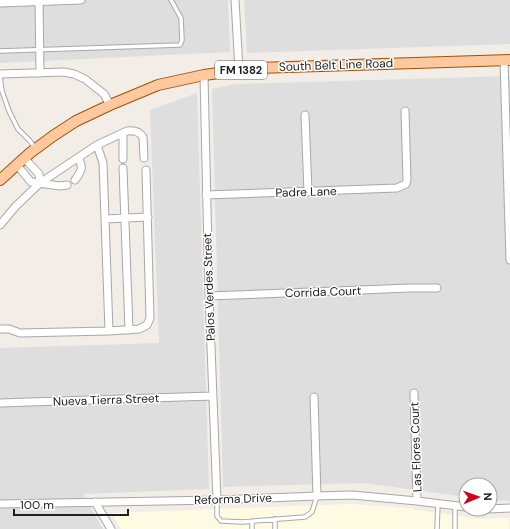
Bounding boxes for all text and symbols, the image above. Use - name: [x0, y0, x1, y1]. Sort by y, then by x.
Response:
- street label: South Belt Line Road: [279, 55, 393, 75]
- road number: FM 1382: [215, 61, 267, 79]
- street label: Padre Lane: [275, 183, 337, 201]
- street label: Palos Verdes Street: [199, 232, 219, 341]
- street label: Corrida Court: [285, 283, 362, 301]
- street label: Nueva Tierra Street: [52, 390, 160, 410]
- street label: Las Flores Court: [406, 401, 426, 492]
- north arrow: [458, 477, 498, 517]
- street label: Reforma Drive: [194, 490, 272, 508]
- scale bar: [14, 491, 128, 517]
- text: N: [481, 492, 495, 501]
- text: 100 m: [20, 497, 54, 513]

